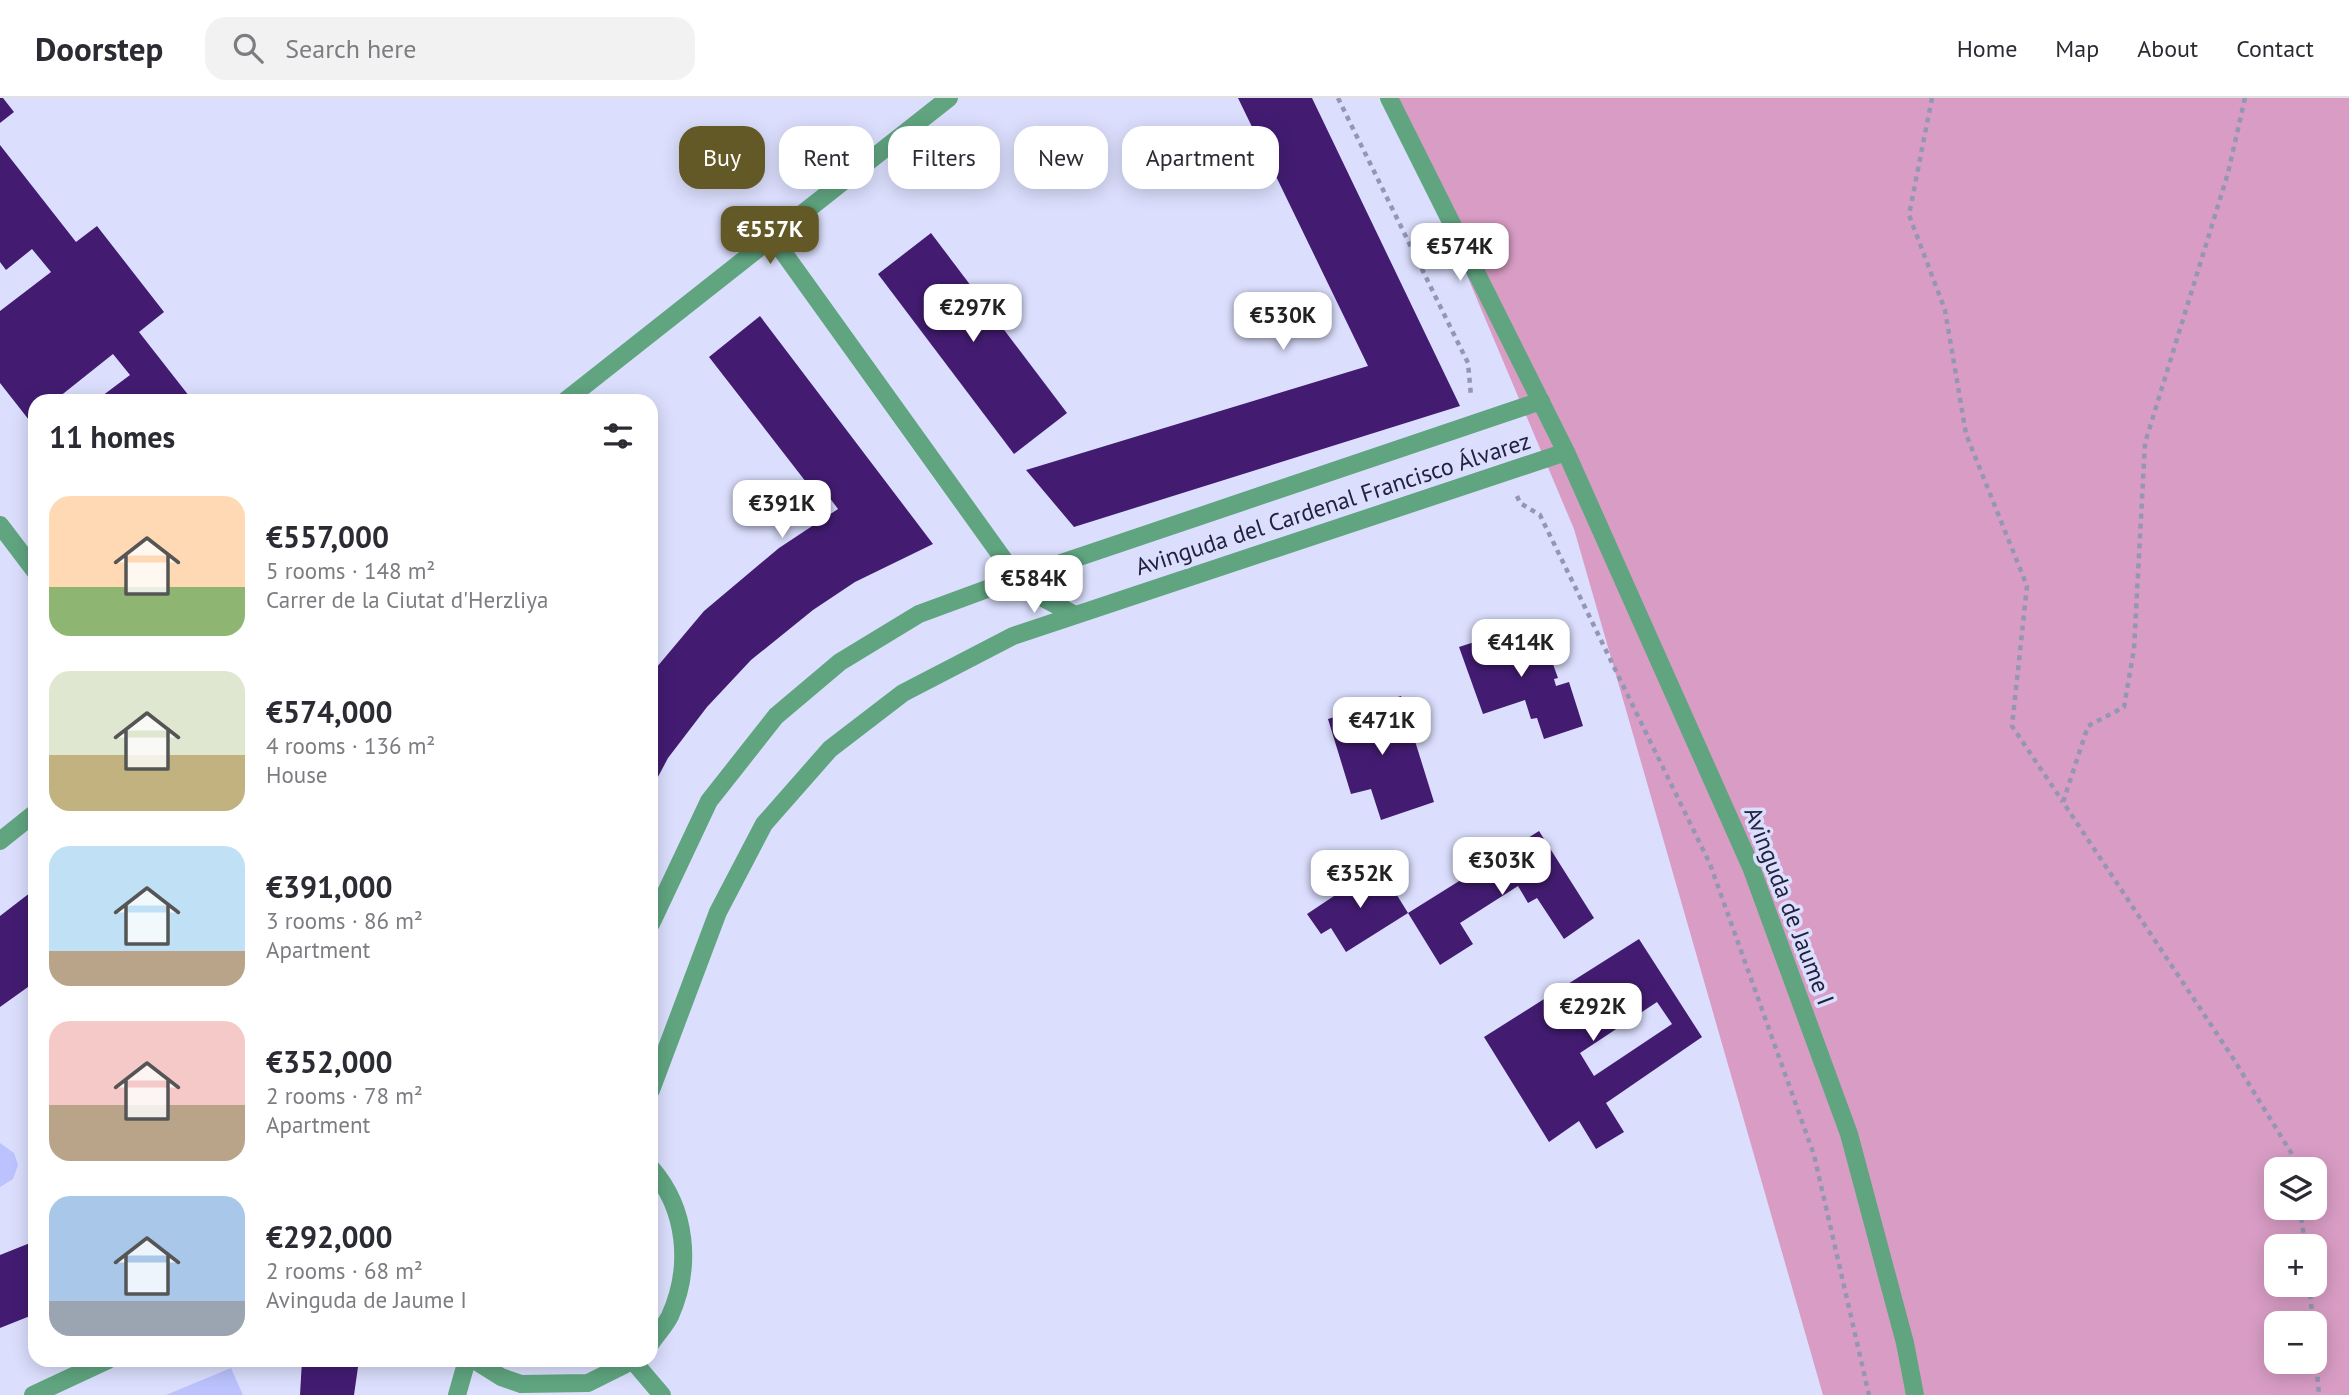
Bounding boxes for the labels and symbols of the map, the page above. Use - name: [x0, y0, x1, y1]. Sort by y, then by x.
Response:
- pin: €557K: [721, 206, 819, 266]
- pin: €574K: [1411, 223, 1509, 283]
- pin: €297K: [924, 285, 1022, 344]
- pin: €530K: [1234, 292, 1332, 352]
- street label: Avinguda del Cardenal Francisco Álvarez: [1131, 425, 1534, 582]
- pin: €391K: [733, 480, 831, 540]
- pin: €584K: [985, 556, 1083, 615]
- pin: €414K: [1472, 620, 1570, 679]
- pin: €471K: [1333, 698, 1431, 757]
- street label: Avinguda de Jaume I: [1737, 802, 1842, 1009]
- pin: €303K: [1453, 838, 1551, 897]
- pin: €352K: [1311, 850, 1409, 910]
- pin: €292K: [1544, 984, 1642, 1043]

